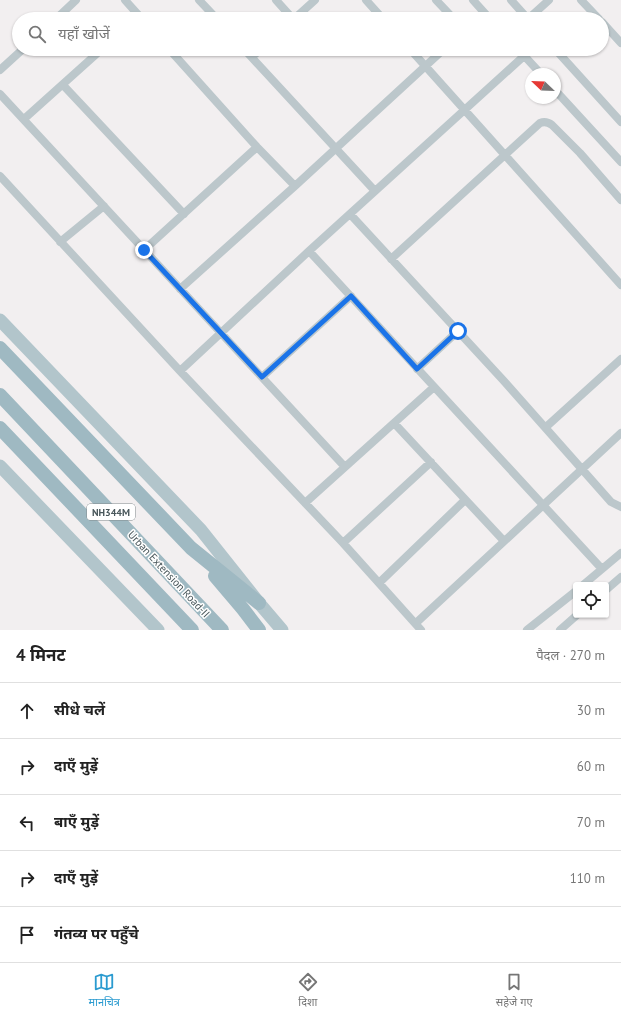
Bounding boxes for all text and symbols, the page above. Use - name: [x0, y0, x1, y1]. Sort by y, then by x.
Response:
- search box: [12, 12, 609, 56]
- icon: search: [26, 23, 48, 45]
- text: यहाँ खोजें: [58, 24, 110, 43]
- north arrow: [525, 68, 561, 104]
- route end: [135, 241, 153, 259]
- route start: [449, 322, 467, 340]
- road number: NH344M: [87, 504, 135, 520]
- street label: Urban Extension Road-II: [125, 527, 213, 621]
- map controls: [573, 582, 609, 618]
- button: locate: [573, 582, 609, 618]
- text: 4 मिनट: [16, 644, 66, 666]
- text: पैदल · 270 m: [536, 647, 605, 664]
- icon: ahead: [16, 700, 38, 722]
- text: सीधे चलें: [54, 700, 105, 719]
- text: 30 m: [577, 702, 605, 719]
- icon: right: [16, 756, 38, 778]
- text: दाएँ मुड़ें: [54, 756, 98, 775]
- text: 60 m: [577, 758, 605, 775]
- icon: left: [16, 812, 38, 834]
- text: बाएँ मुड़ें: [54, 812, 99, 831]
- text: 70 m: [577, 814, 605, 831]
- icon: right: [16, 868, 38, 890]
- text: दाएँ मुड़ें: [54, 868, 98, 887]
- text: 110 m: [570, 870, 605, 887]
- icon: arrive: [16, 924, 38, 946]
- text: गंतव्य पर पहुँचे: [54, 924, 139, 943]
- tab: मानचित्र: [88, 971, 120, 1010]
- tab: दिशा: [297, 971, 319, 1010]
- tab: सहेजे गए: [496, 971, 532, 1010]

